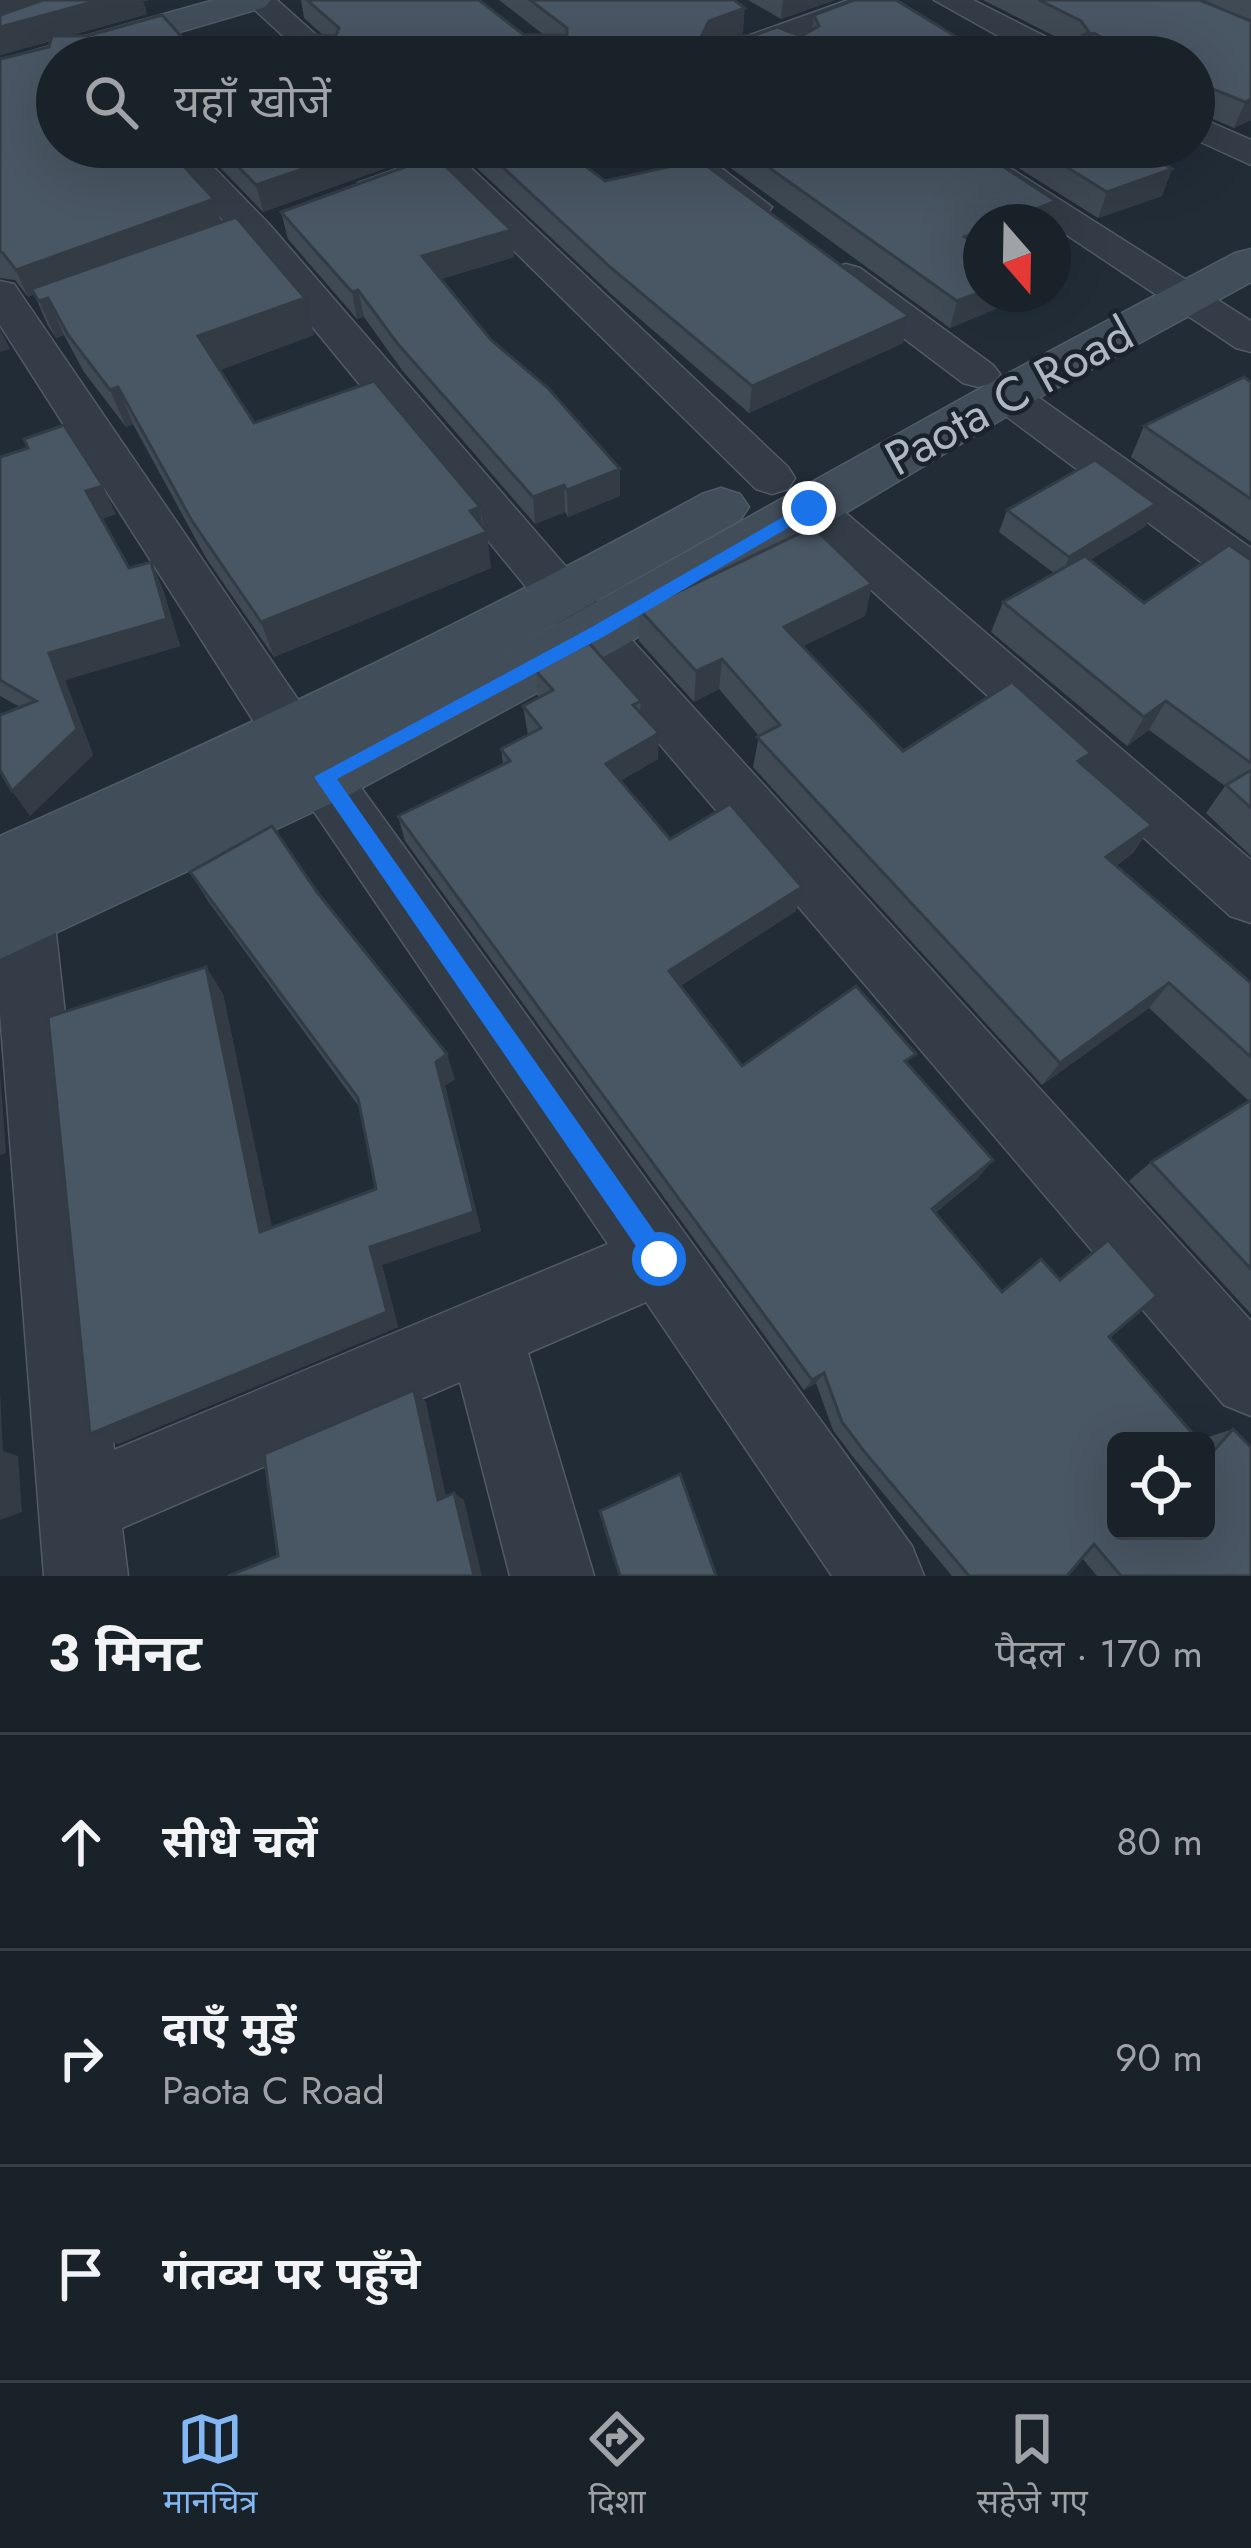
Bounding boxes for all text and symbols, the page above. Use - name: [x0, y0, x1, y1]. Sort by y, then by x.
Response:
- search box: [36, 36, 1215, 168]
- icon: search: [78, 69, 144, 135]
- text: यहाँ खोजें: [174, 69, 331, 134]
- north arrow: [963, 204, 1071, 312]
- street label: Paota C Road: [872, 299, 1146, 493]
- route end: [782, 481, 836, 535]
- route start: [632, 1232, 686, 1286]
- map controls: [1107, 1432, 1215, 1540]
- button: locate: [1107, 1432, 1215, 1540]
- text: 3 मिनट: [48, 1616, 202, 1690]
- text: पैदल · 170 m: [995, 1625, 1203, 1682]
- icon: ahead: [48, 1809, 114, 1875]
- text: सीधे चलें: [162, 1809, 317, 1874]
- text: 80 m: [1116, 1813, 1203, 1870]
- text: दाएँ मुड़ें: [162, 1996, 296, 2061]
- icon: right: [48, 2025, 114, 2091]
- text: 90 m: [1115, 2029, 1203, 2086]
- text: Paota C Road: [162, 2062, 385, 2119]
- icon: arrive: [48, 2241, 114, 2307]
- text: गंतव्य पर पहुँचे: [162, 2241, 420, 2306]
- tab: मानचित्र: [163, 2406, 258, 2526]
- tab: दिशा: [584, 2406, 650, 2526]
- tab: सहेजे गए: [977, 2406, 1088, 2526]

